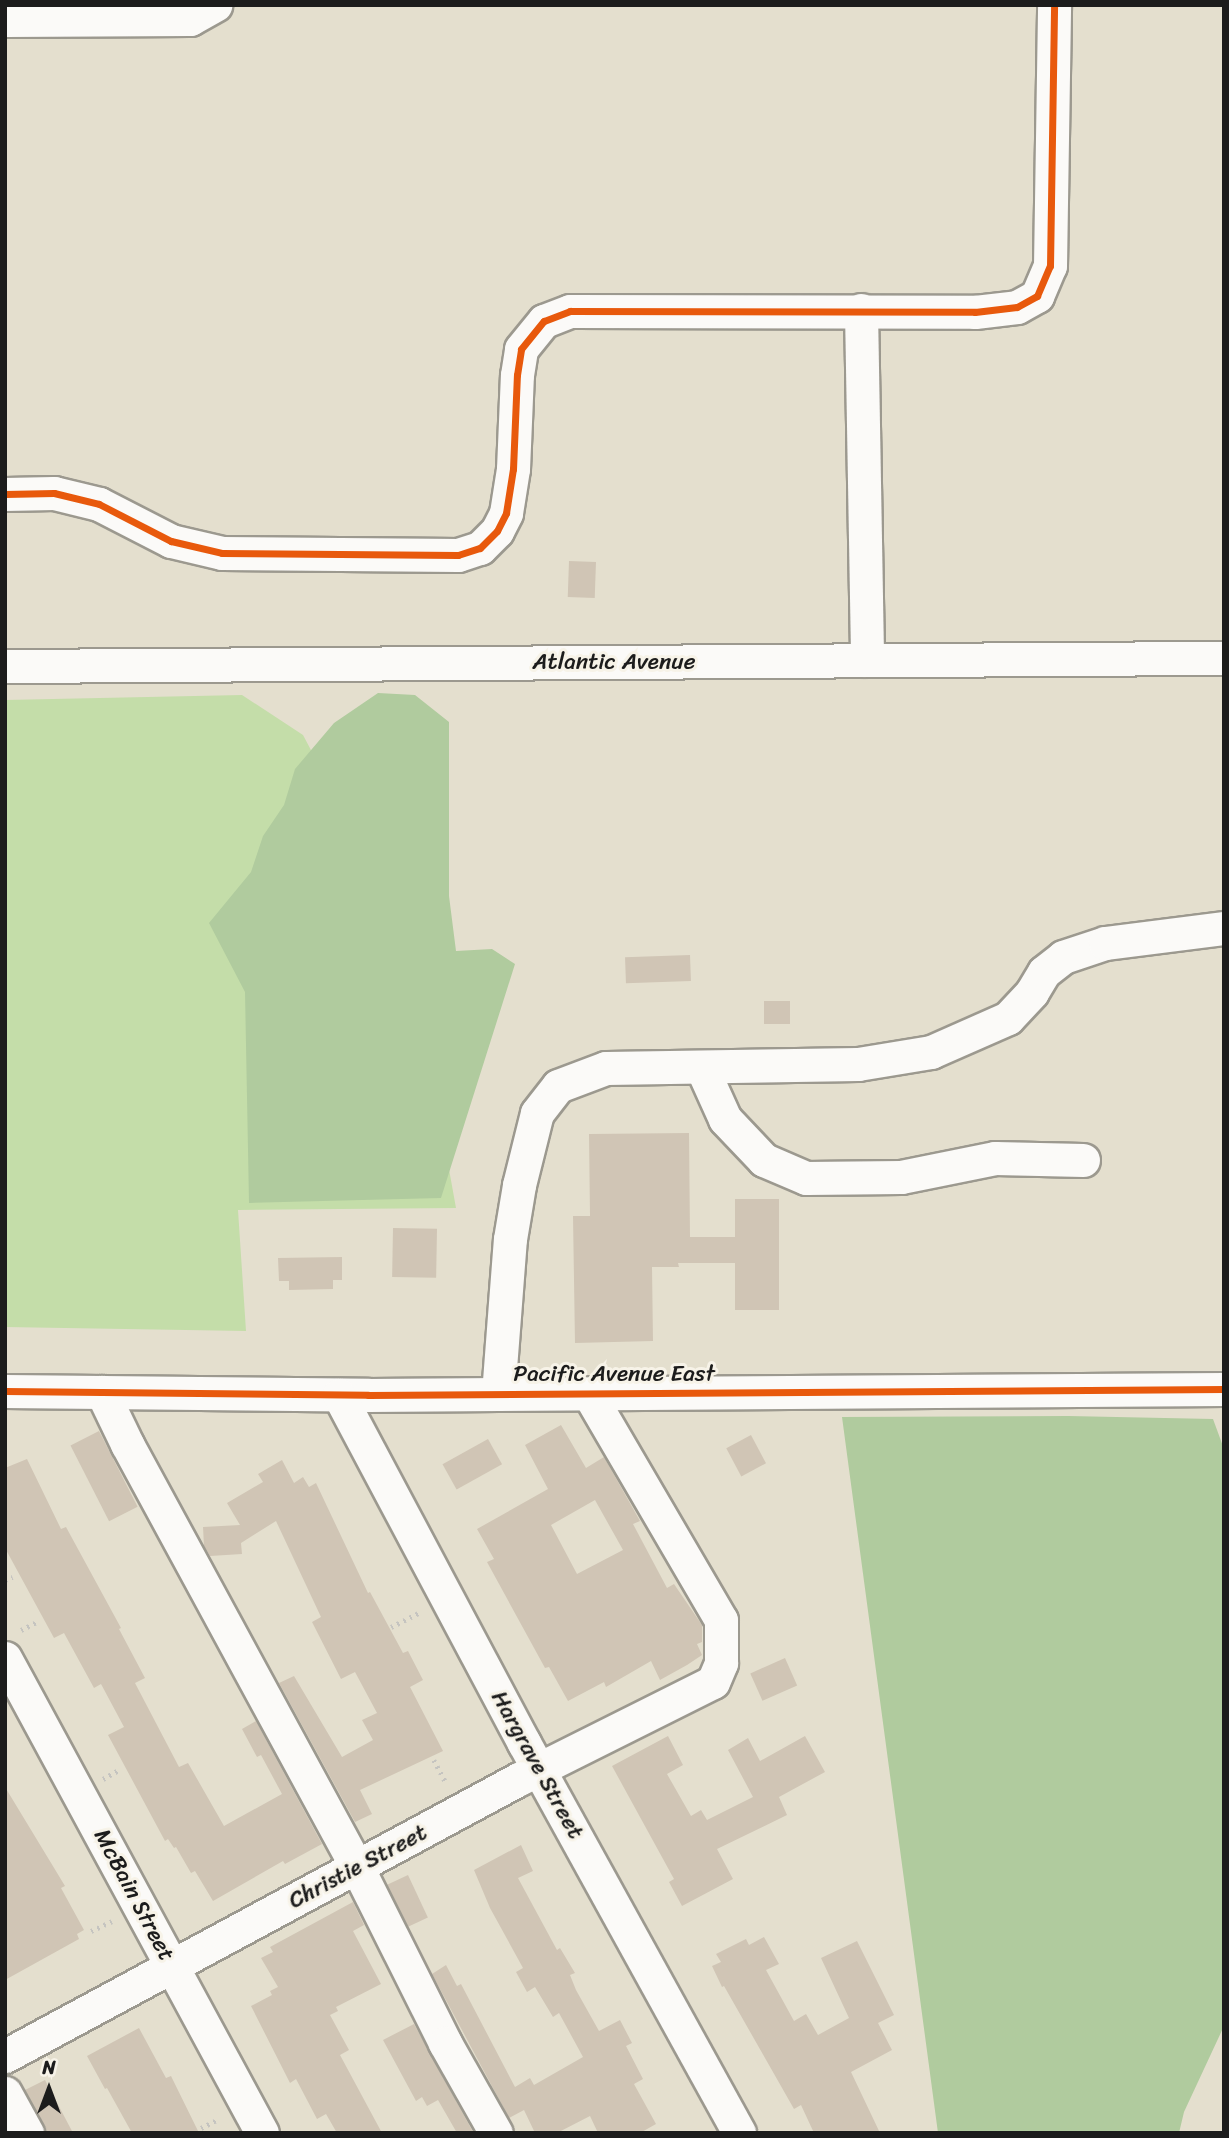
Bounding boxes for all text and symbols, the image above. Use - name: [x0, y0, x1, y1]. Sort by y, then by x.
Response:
- street label: Atlantic Avenue: [532, 648, 696, 676]
- street label: Pacific Avenue East: [513, 1360, 715, 1388]
- street label: Hargrave Street: [485, 1686, 589, 1844]
- street label: Christie Street: [284, 1819, 432, 1915]
- street label: McBain Street: [87, 1823, 181, 1967]
- text: N: [42, 2051, 56, 2084]
- north arrow: [14, 2054, 84, 2124]

